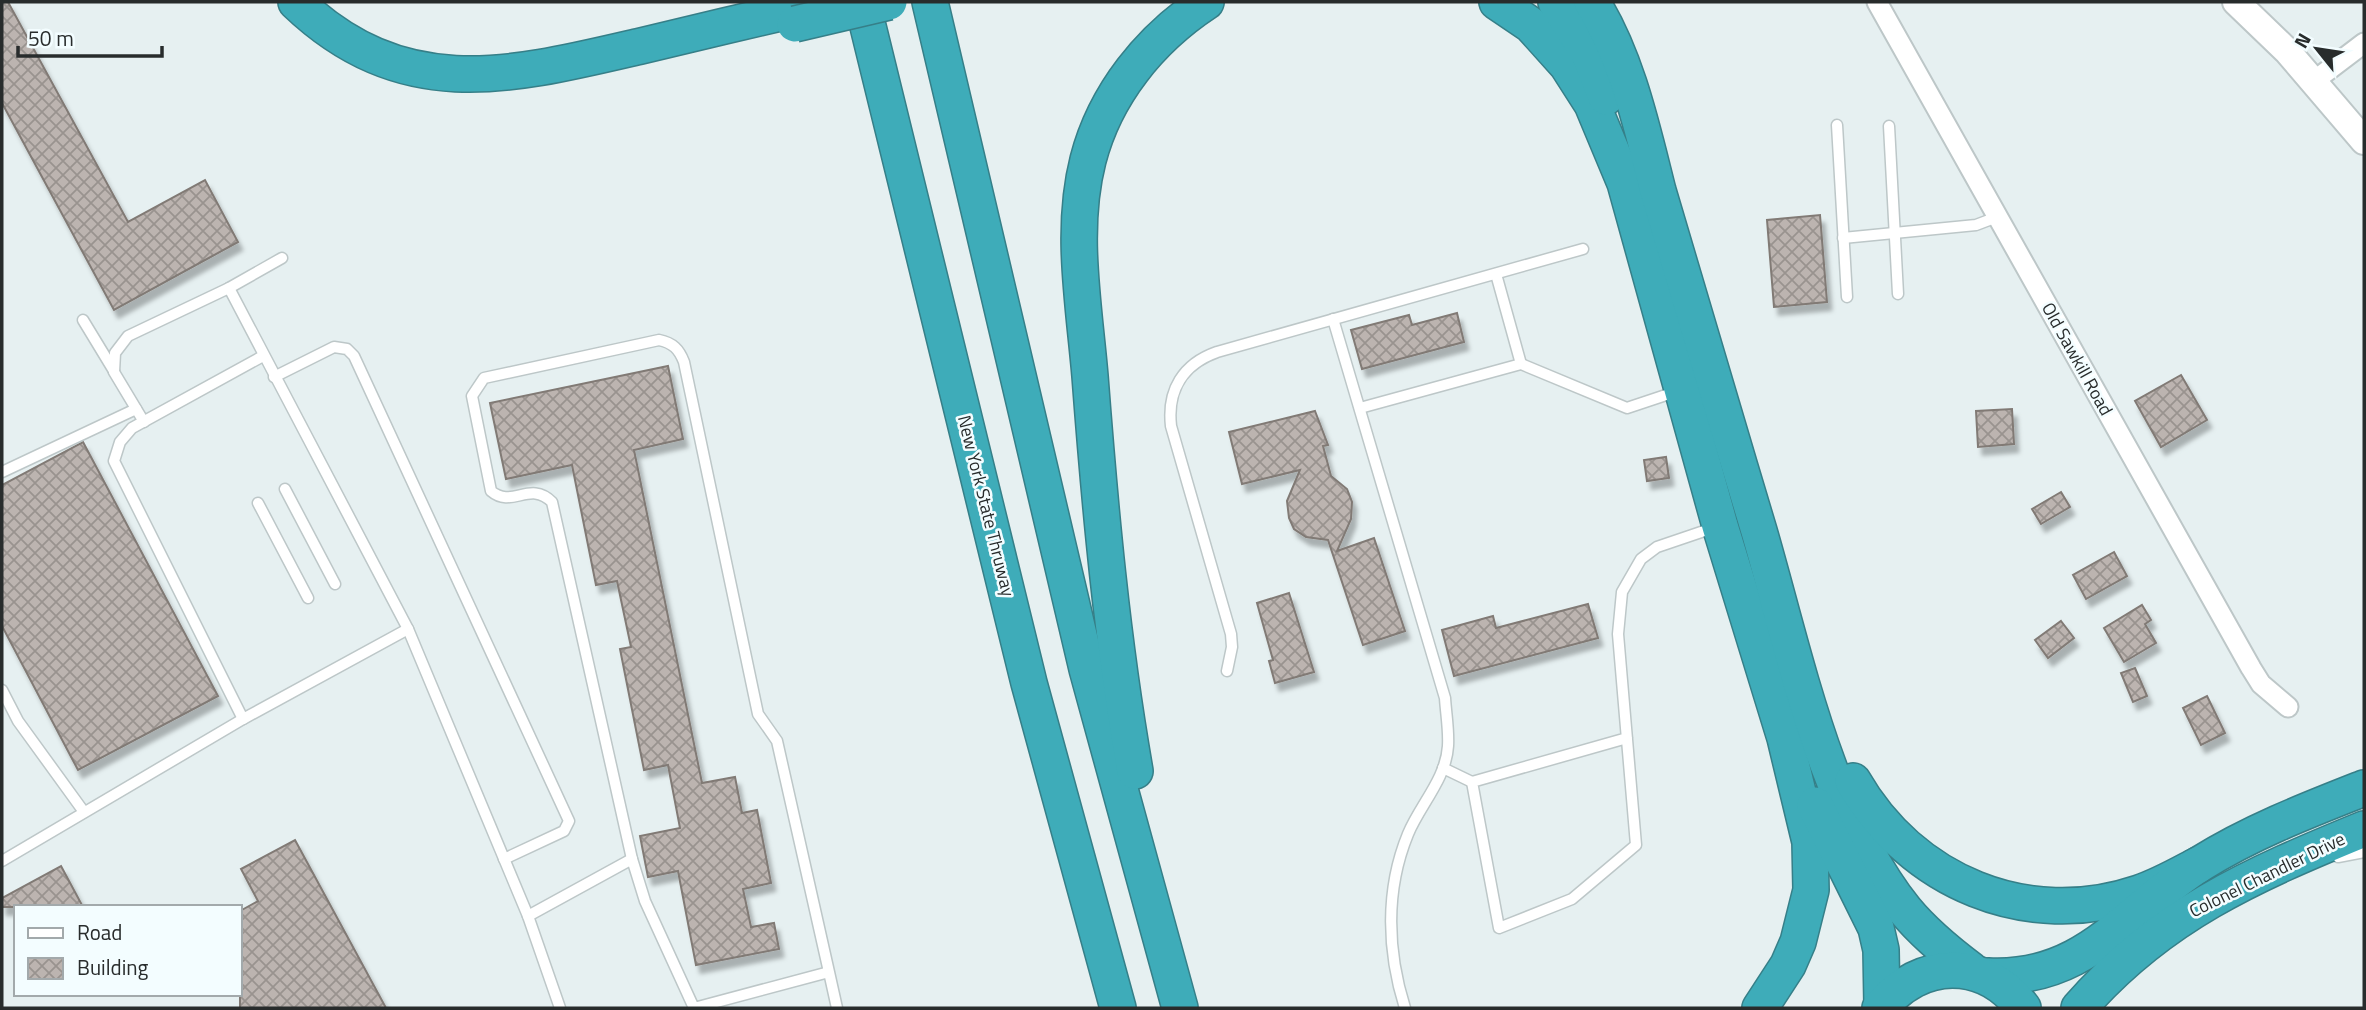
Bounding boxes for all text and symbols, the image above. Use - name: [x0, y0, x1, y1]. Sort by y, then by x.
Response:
- scale bar: [18, 14, 161, 58]
- north arrow: [2282, 14, 2352, 84]
- text: 50 m: [28, 22, 74, 54]
- text: N: [2286, 27, 2318, 53]
- street label: Old Sawkill Road: [2035, 297, 2120, 420]
- street label: New York State Thruway: [951, 412, 1022, 600]
- street label: Colonel Chandler Drive: [2184, 825, 2349, 924]
- legend: [14, 905, 242, 996]
- text: Road: [77, 916, 122, 948]
- text: Building: [77, 951, 149, 983]

